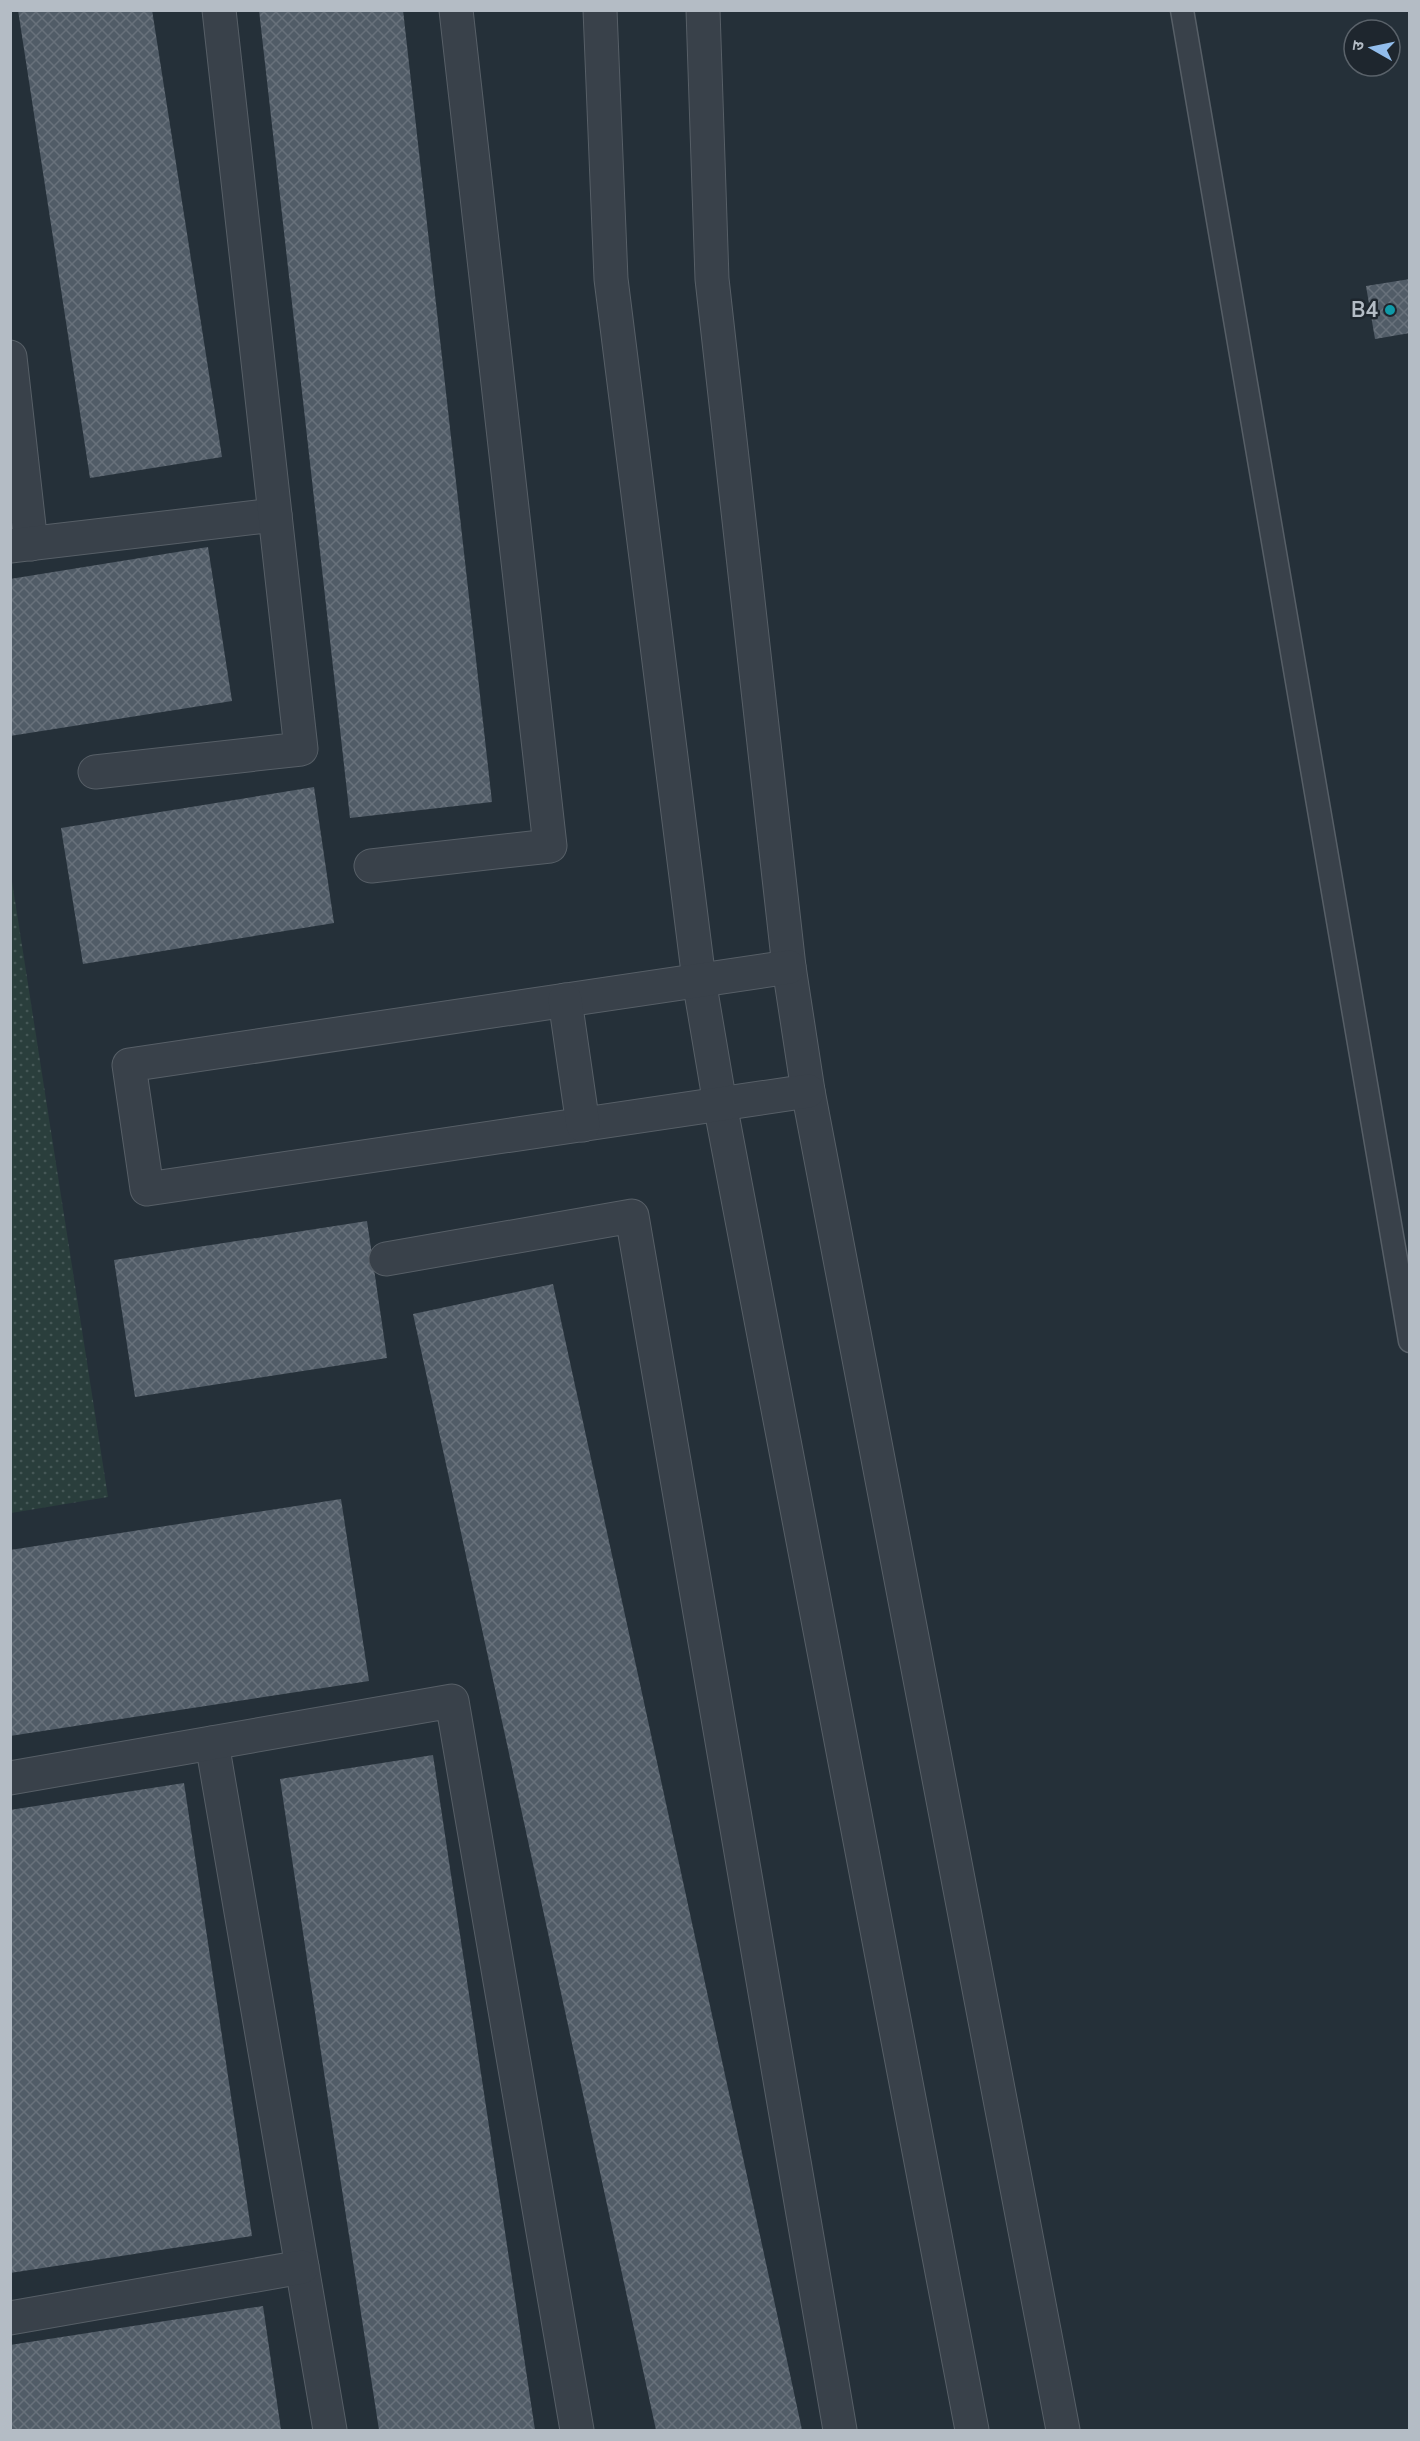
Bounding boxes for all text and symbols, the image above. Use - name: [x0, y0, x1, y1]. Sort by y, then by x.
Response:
- north arrow: [1342, 18, 1402, 78]
- text: उ: [1347, 39, 1370, 52]
- place label: B4: [1351, 296, 1378, 324]
- marker: B4: [1383, 303, 1397, 317]

